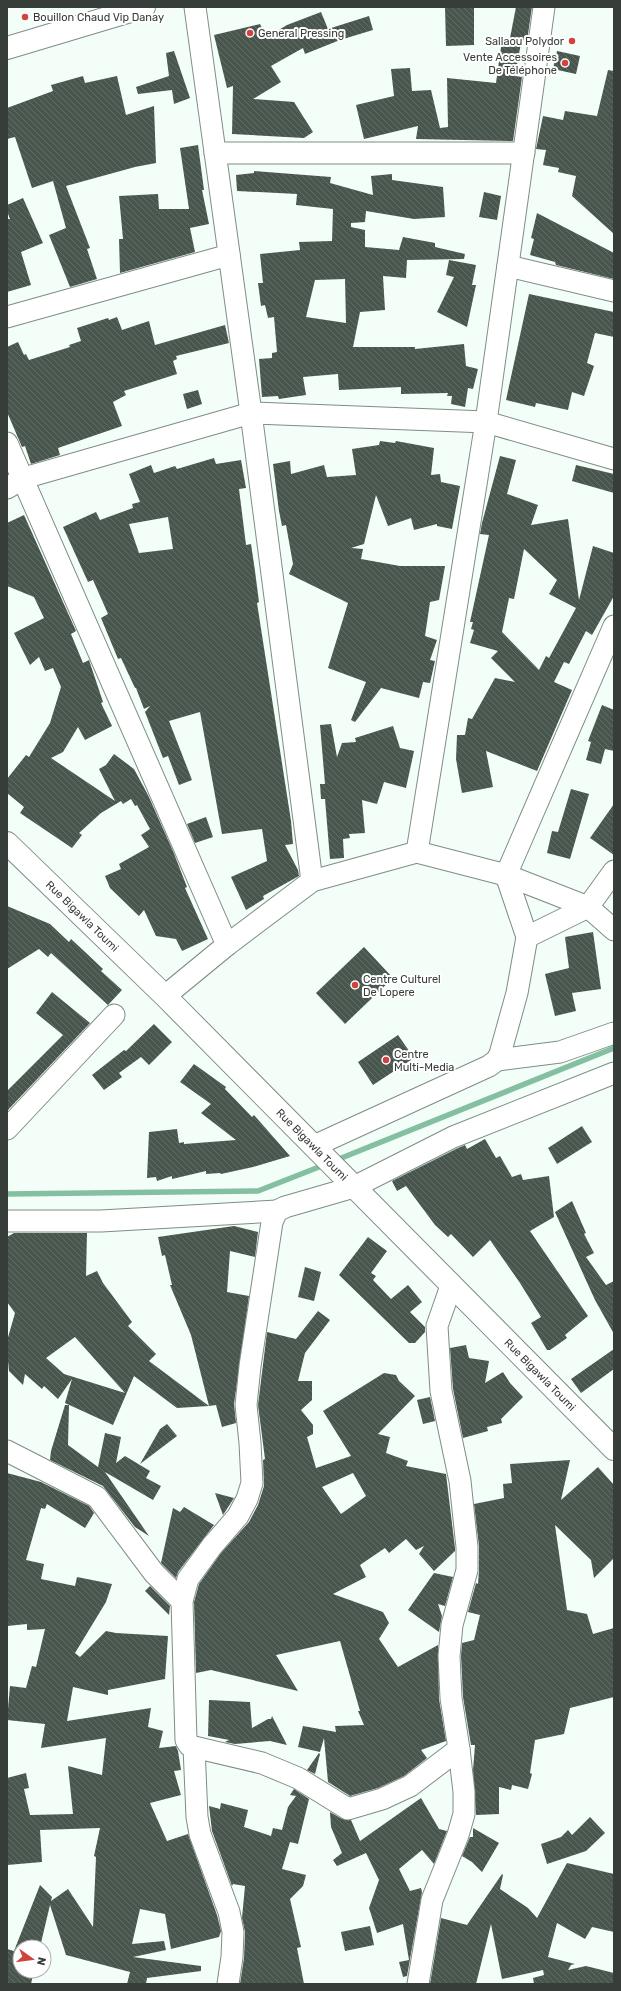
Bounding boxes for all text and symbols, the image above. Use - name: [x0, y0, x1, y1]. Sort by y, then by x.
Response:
- place label: Bouillon Chaud Vip Danay: [33, 11, 164, 24]
- marker: Bouillon Chaud Vip Danay: [20, 12, 30, 22]
- place label: General Pressing: [258, 27, 344, 40]
- marker: General Pressing: [245, 28, 255, 38]
- place label: Sallaou Polydor: [485, 35, 565, 48]
- marker: Sallaou Polydor: [567, 36, 577, 46]
- place label: Vente Accessoires De Téléphone: [463, 51, 557, 77]
- marker: Vente Accessoires De Téléphone: [560, 58, 570, 68]
- street label: Rue Bigawla Toumi: [43, 878, 121, 954]
- place label: Centre Culturel De Lopere: [363, 973, 441, 999]
- marker: Centre Culturel De Lopere: [350, 980, 360, 990]
- place label: Centre Multi-Media: [394, 1048, 454, 1074]
- marker: Centre Multi-Media: [381, 1055, 391, 1065]
- street label: Rue Bigawla Toumi: [274, 1106, 351, 1183]
- street label: Rue Bigawla Toumi: [502, 1336, 579, 1413]
- north arrow: [12, 1939, 52, 1979]
- text: N: [34, 1956, 48, 1967]

